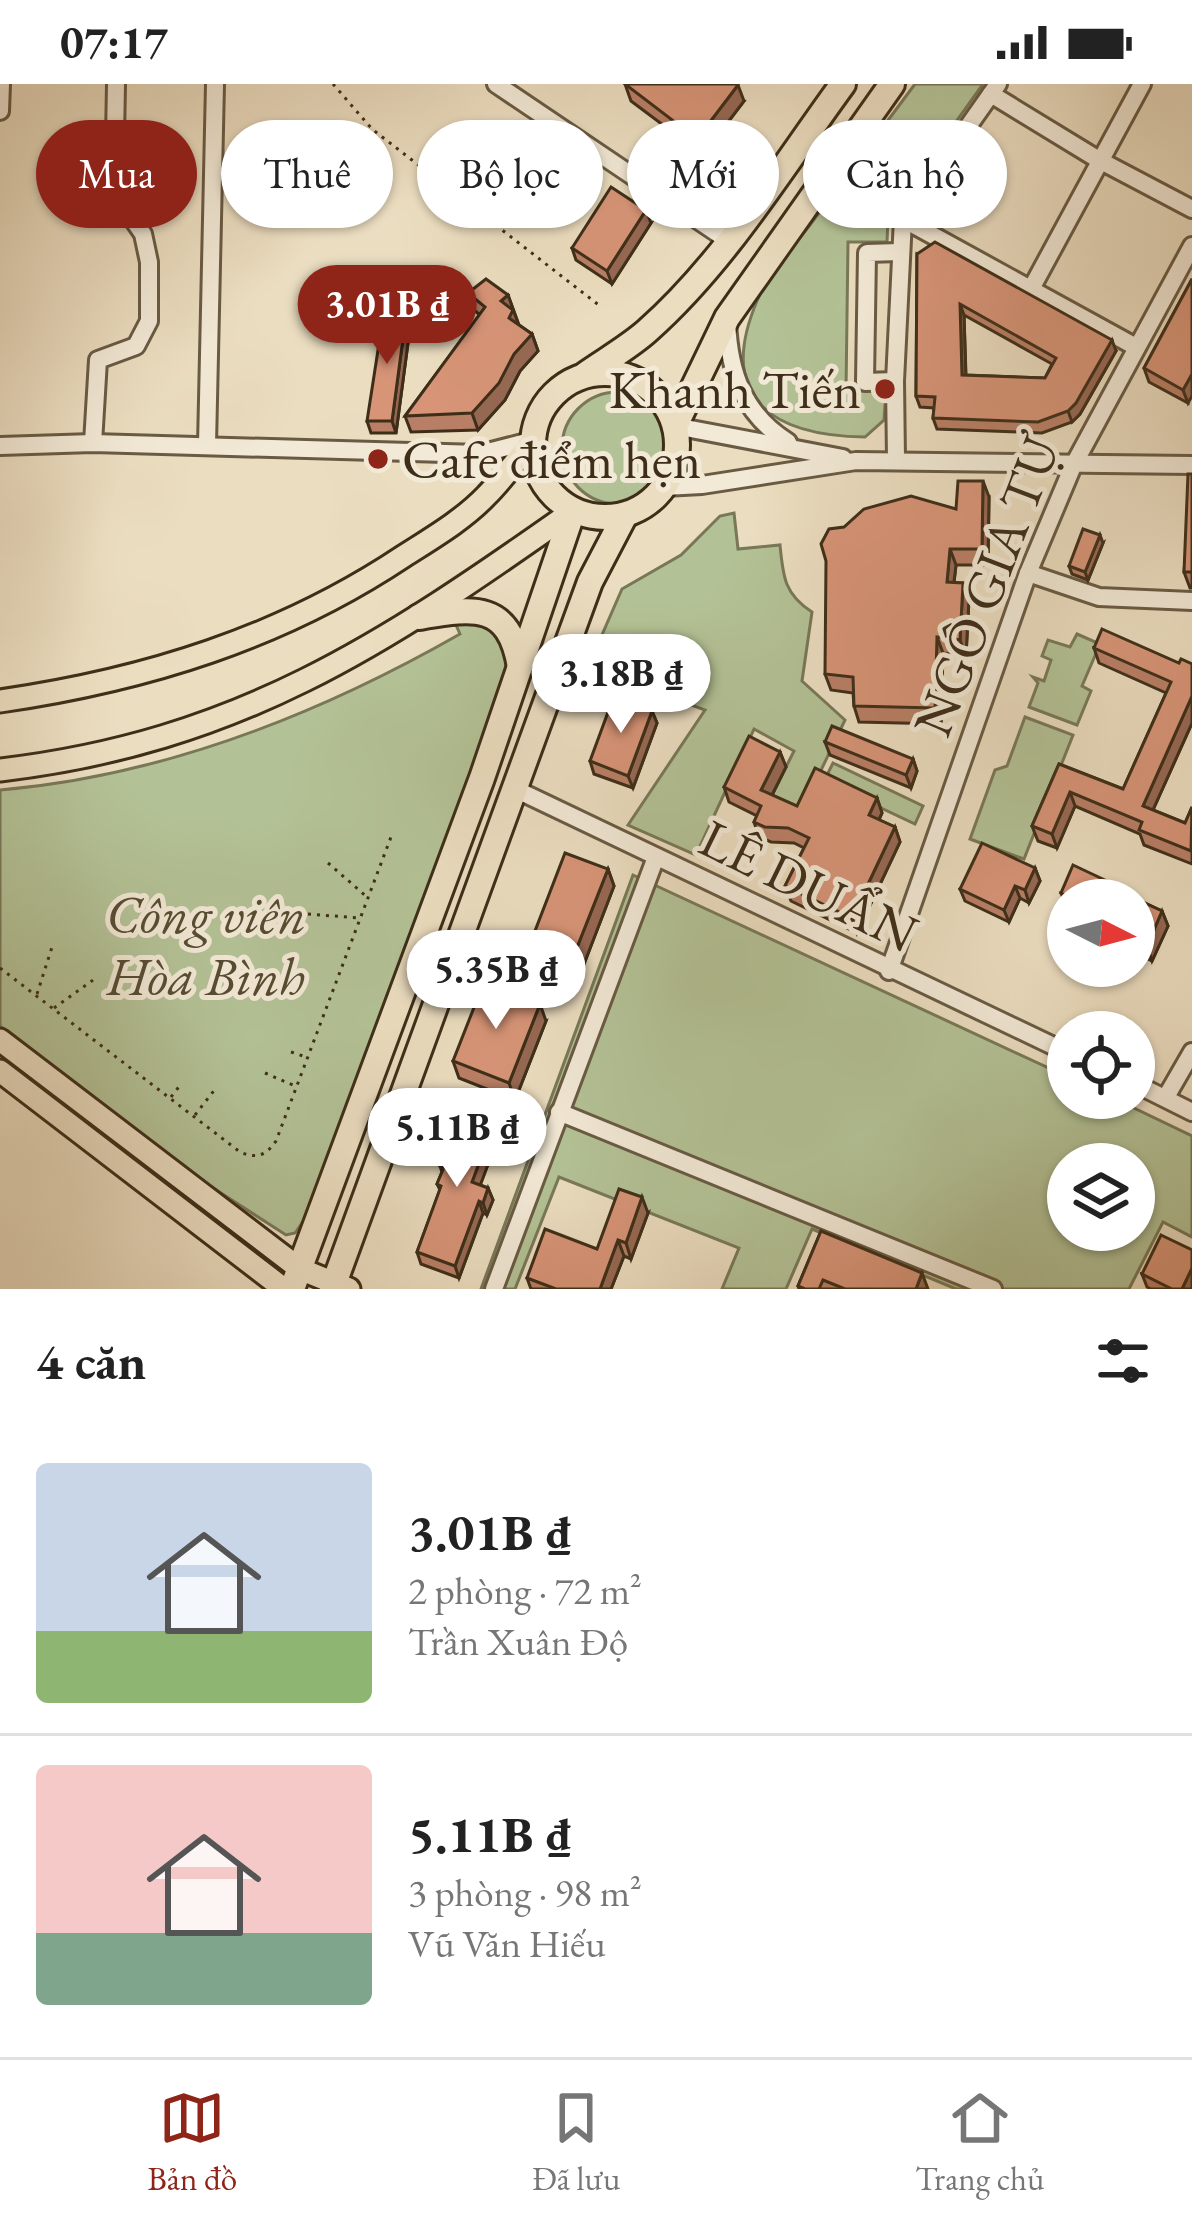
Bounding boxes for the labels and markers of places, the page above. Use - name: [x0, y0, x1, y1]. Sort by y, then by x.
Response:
- pin: 3.01B ₫: [276, 265, 498, 367]
- place label: Khanh Tiến: [609, 354, 861, 424]
- marker: Khanh Tiến: [872, 376, 898, 402]
- place label: Cafe điểm hẹn: [402, 424, 701, 494]
- marker: Cafe điểm hẹn: [365, 446, 391, 472]
- pin: 3.18B ₫: [510, 634, 732, 736]
- pin: 5.35B ₫: [385, 930, 607, 1032]
- pin: 5.11B ₫: [346, 1088, 568, 1190]

